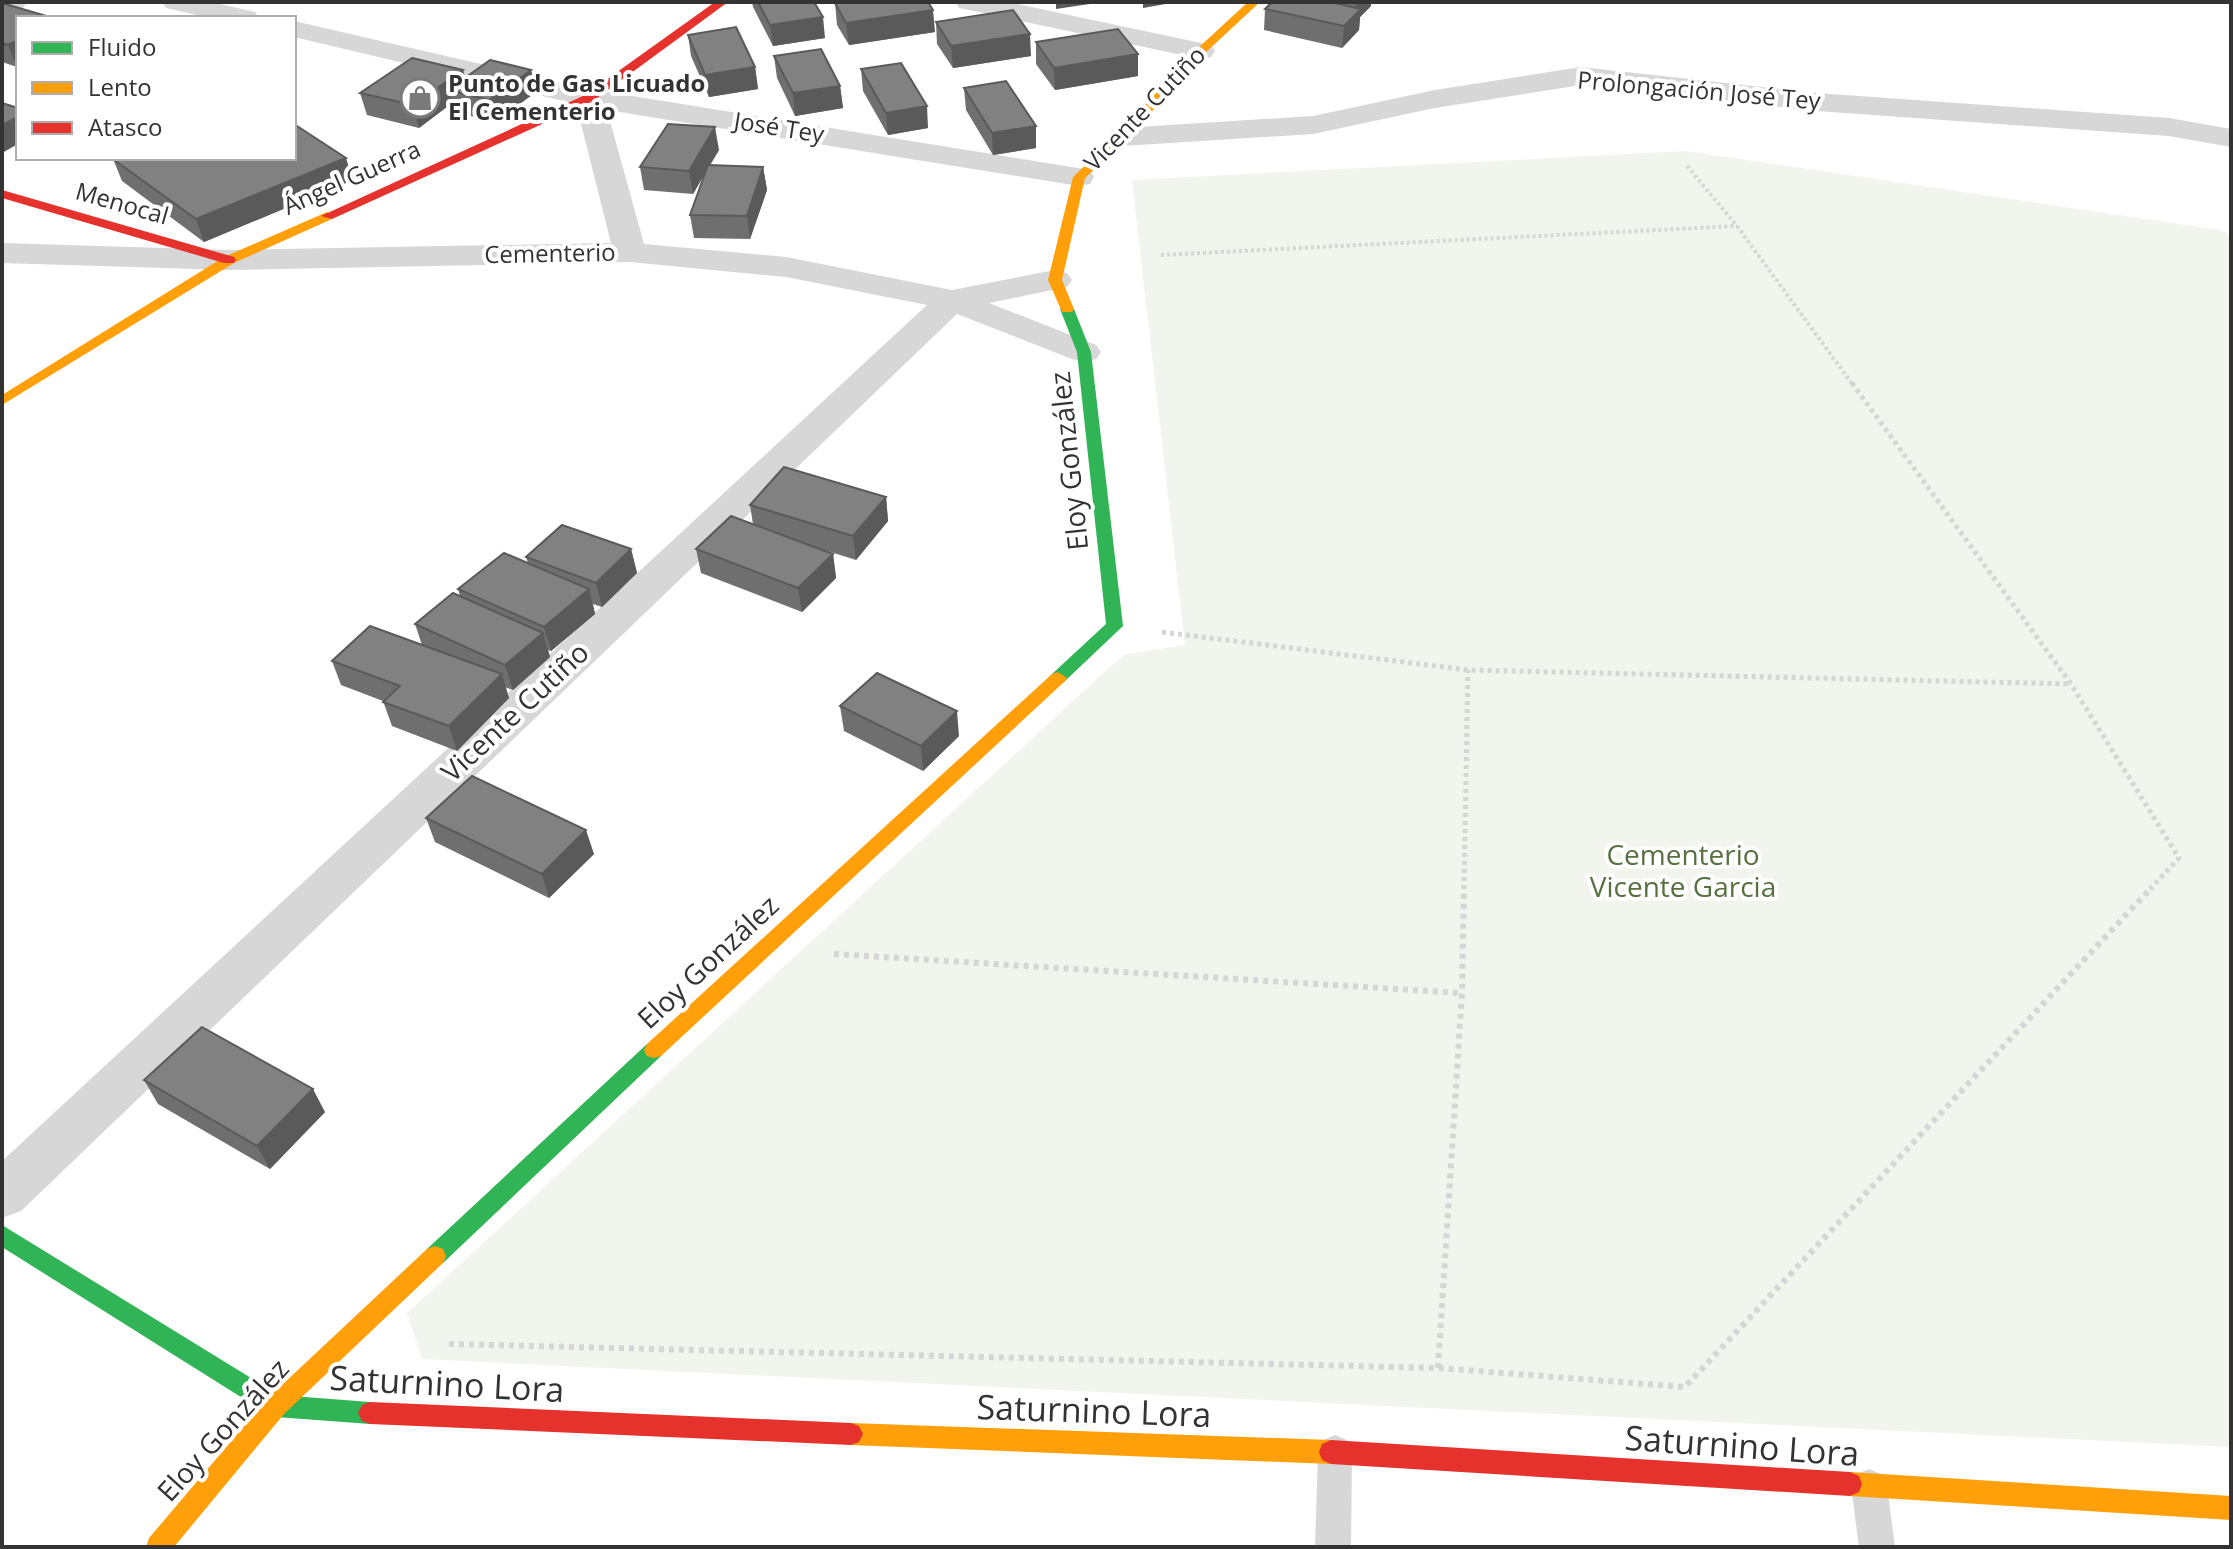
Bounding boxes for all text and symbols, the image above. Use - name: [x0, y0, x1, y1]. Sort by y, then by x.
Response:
- legend: [16, 16, 296, 160]
- text: Fluido: [88, 30, 156, 63]
- street label: Vicente Cutiño: [1076, 38, 1212, 178]
- street label: Prolongación José Tey: [1576, 62, 1823, 117]
- place label: Punto de Gas Licuado El Cementerio: [448, 66, 705, 127]
- text: Lento: [88, 70, 152, 103]
- shop icon: Punto de Gas Licuado El Cementerio: [399, 77, 441, 119]
- street label: José Tey: [730, 103, 828, 150]
- text: Atasco: [88, 110, 162, 143]
- street label: Ángel Guerra: [277, 132, 425, 222]
- street label: Menocal: [72, 174, 173, 232]
- street label: Cementerio: [484, 235, 616, 270]
- street label: Eloy González: [1040, 370, 1096, 552]
- street label: Vicente Cutiño: [432, 633, 596, 790]
- park label: Cementerio Vicente Garcia: [1590, 835, 1776, 905]
- street label: Eloy González: [629, 886, 786, 1036]
- street label: Eloy González: [148, 1350, 297, 1509]
- street label: Saturnino Lora: [329, 1354, 566, 1412]
- street label: Saturnino Lora: [976, 1383, 1212, 1437]
- street label: Saturnino Lora: [1623, 1414, 1861, 1476]

